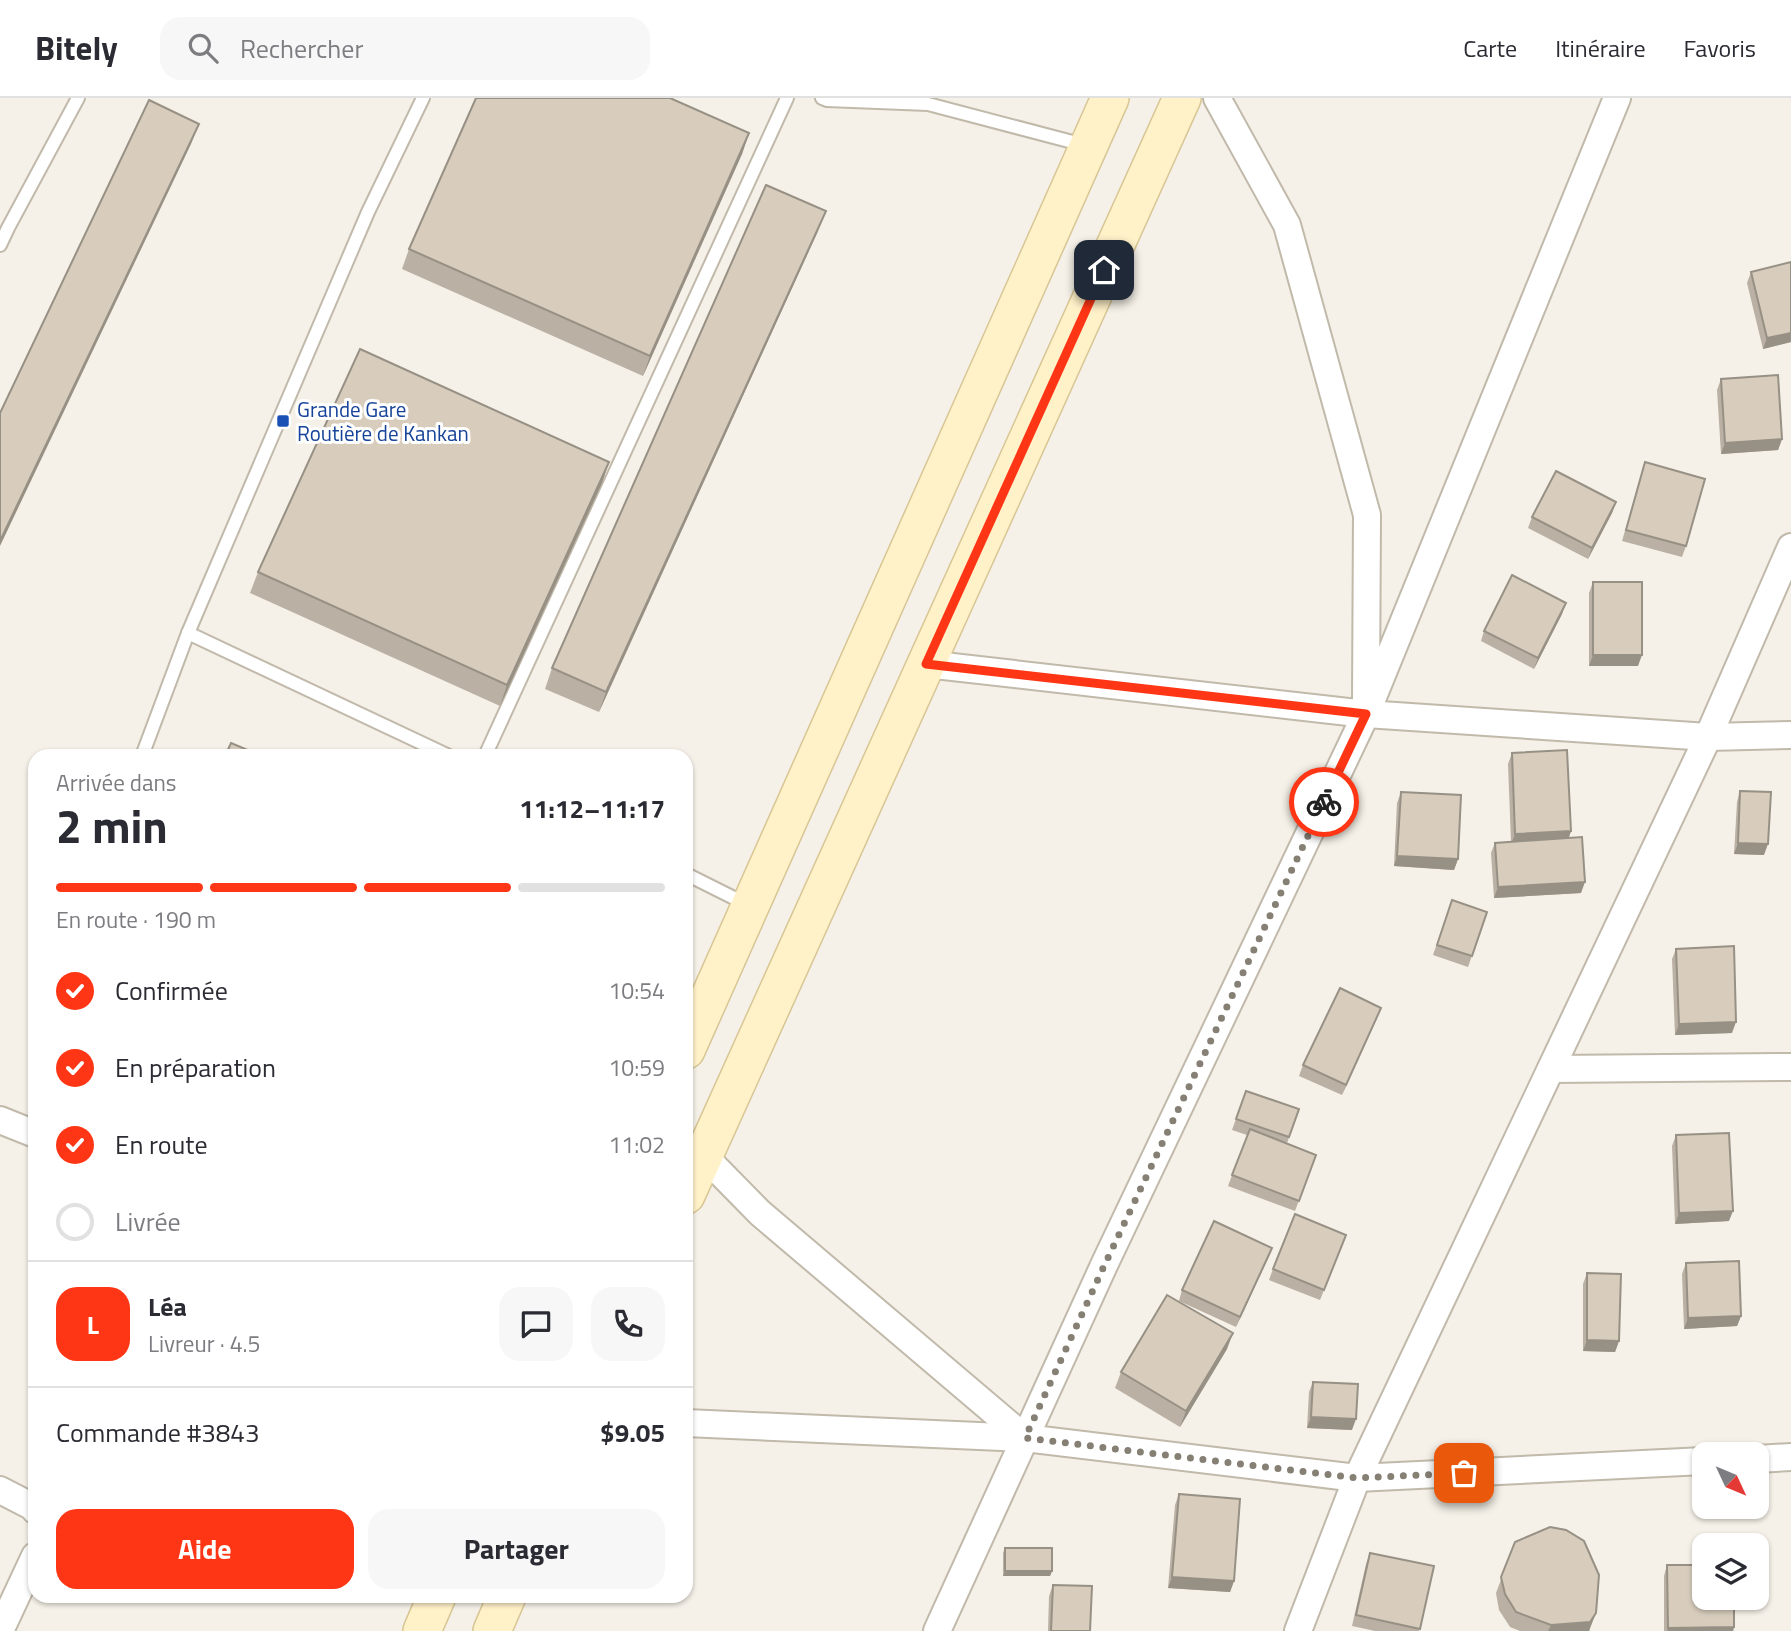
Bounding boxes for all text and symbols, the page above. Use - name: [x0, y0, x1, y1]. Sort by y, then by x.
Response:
- search box: [160, 17, 650, 80]
- text: Bitely: [35, 23, 118, 73]
- icon: search: [184, 29, 222, 67]
- text: Rechercher: [240, 29, 363, 68]
- text: Carte: [1463, 30, 1517, 66]
- text: Itinéraire: [1555, 30, 1646, 66]
- text: Favoris: [1684, 30, 1756, 66]
- pin: [1074, 240, 1134, 300]
- icon: home: [1085, 251, 1123, 289]
- place label: Grande Gare Routière de Kankan: [297, 393, 469, 449]
- marker: Grande Gare Routière de Kankan: [275, 413, 291, 429]
- text: Arrivée dans: [56, 765, 177, 800]
- courier: [1289, 767, 1359, 837]
- icon: bike: [1305, 783, 1343, 821]
- text: 11:12–11:17: [519, 789, 665, 828]
- text: 2 min: [56, 791, 168, 861]
- text: En route · 190 m: [56, 902, 216, 937]
- text: Confirmée: [115, 971, 228, 1010]
- icon: check: [56, 972, 94, 1010]
- text: 10:54: [608, 973, 665, 1008]
- text: En préparation: [115, 1048, 276, 1087]
- icon: check: [56, 1049, 94, 1087]
- text: 10:59: [608, 1050, 665, 1085]
- text: En route: [115, 1125, 208, 1164]
- icon: check: [56, 1126, 94, 1164]
- text: 11:02: [608, 1127, 665, 1162]
- text: Livrée: [115, 1202, 181, 1241]
- text: Léa: [148, 1287, 187, 1326]
- button: chat: [499, 1287, 573, 1361]
- button: phone: [591, 1287, 665, 1361]
- text: L: [87, 1305, 99, 1344]
- text: Livreur · 4.5: [148, 1326, 260, 1361]
- text: Commande #3843: [56, 1413, 259, 1452]
- text: $9.05: [600, 1413, 665, 1452]
- north arrow: [1692, 1442, 1769, 1519]
- map controls: [1692, 1442, 1769, 1610]
- pin: [1434, 1443, 1494, 1503]
- icon: bag: [1445, 1454, 1483, 1492]
- button: Aide: [56, 1509, 354, 1589]
- button: Partager: [368, 1509, 665, 1589]
- button: layers: [1692, 1533, 1769, 1610]

